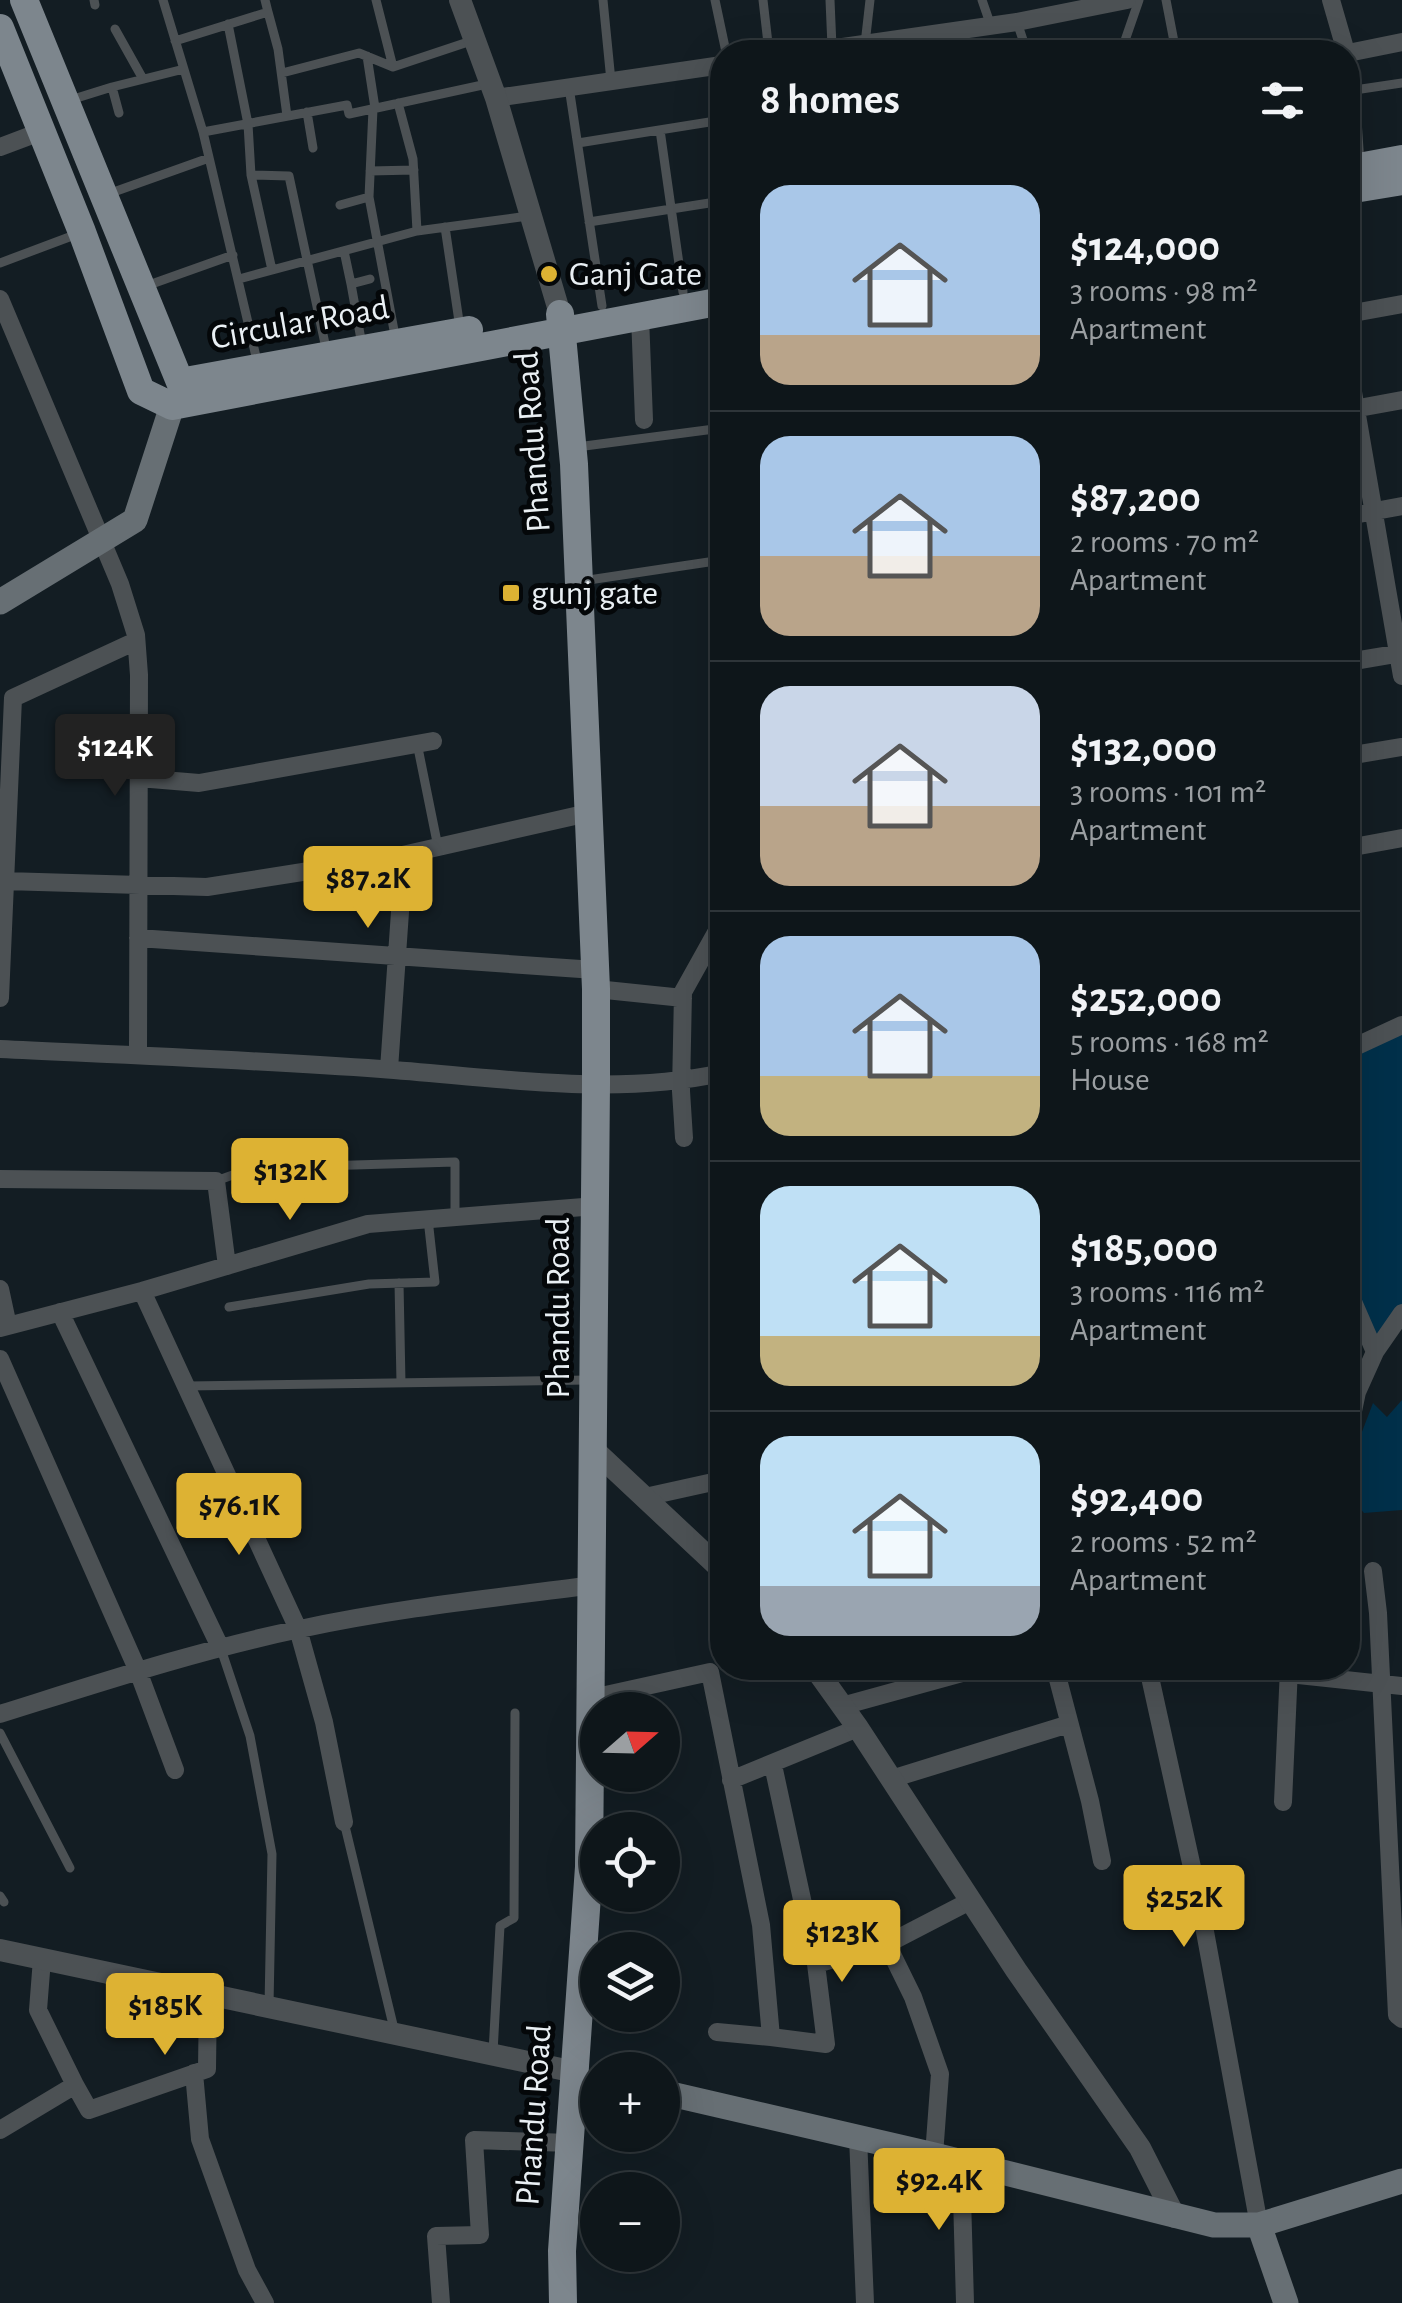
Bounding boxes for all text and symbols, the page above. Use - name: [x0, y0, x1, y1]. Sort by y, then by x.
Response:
- icon: filters: [1255, 73, 1310, 128]
- text: 8 homes: [760, 79, 900, 121]
- icon: home: [840, 225, 960, 345]
- text: $124,000: [1070, 226, 1220, 268]
- place label: Ganj Gate: [569, 257, 702, 292]
- marker: Ganj Gate: [538, 263, 560, 285]
- text: 3 rooms · 98 m²: [1070, 275, 1257, 307]
- street label: Circular Road: [208, 290, 392, 356]
- text: Apartment: [1070, 313, 1206, 345]
- street label: Phandu Road: [509, 350, 557, 534]
- icon: home: [840, 476, 960, 596]
- text: $87,200: [1070, 477, 1201, 519]
- text: 2 rooms · 70 m²: [1070, 526, 1259, 558]
- text: Apartment: [1070, 564, 1206, 596]
- place label: gunj gate: [531, 576, 658, 611]
- marker: gunj gate: [500, 582, 522, 604]
- pin: $124K: [45, 714, 185, 799]
- icon: home: [840, 726, 960, 846]
- text: $132,000: [1070, 727, 1217, 769]
- text: $124K: [77, 730, 153, 762]
- text: 3 rooms · 101 m²: [1070, 776, 1266, 808]
- text: Apartment: [1070, 814, 1206, 846]
- pin: $87.2K: [287, 846, 449, 931]
- text: $87.2K: [325, 862, 411, 894]
- icon: home: [840, 976, 960, 1096]
- text: $252,000: [1070, 977, 1222, 1019]
- text: 5 rooms · 168 m²: [1070, 1026, 1269, 1058]
- text: House: [1070, 1064, 1150, 1096]
- pin: $132K: [220, 1138, 360, 1223]
- text: $132K: [253, 1154, 327, 1186]
- street label: Phandu Road: [541, 1217, 576, 1399]
- icon: home: [840, 1226, 960, 1346]
- text: $185,000: [1070, 1227, 1218, 1269]
- text: 3 rooms · 116 m²: [1070, 1276, 1264, 1308]
- text: Apartment: [1070, 1314, 1206, 1346]
- pin: $76.1K: [158, 1473, 320, 1558]
- icon: home: [840, 1476, 960, 1596]
- text: $92,400: [1070, 1477, 1203, 1519]
- text: $76.1K: [198, 1489, 280, 1521]
- text: 2 rooms · 52 m²: [1070, 1526, 1257, 1558]
- text: Apartment: [1070, 1564, 1206, 1596]
- north arrow: [580, 1692, 680, 1792]
- map controls: [580, 1692, 680, 2272]
- button: locate: [580, 1812, 680, 1912]
- pin: $252K: [1114, 1865, 1254, 1950]
- text: $252K: [1145, 1881, 1223, 1913]
- pin: $123K: [772, 1900, 912, 1985]
- text: $123K: [805, 1916, 879, 1948]
- button: layers: [580, 1932, 680, 2032]
- pin: $185K: [95, 1973, 235, 2058]
- text: $185K: [128, 1989, 202, 2021]
- street label: Phandu Road: [510, 2023, 558, 2207]
- button: +: [580, 2052, 680, 2152]
- pin: $92.4K: [858, 2148, 1020, 2233]
- text: $92.4K: [895, 2164, 983, 2196]
- button: −: [580, 2172, 680, 2272]

